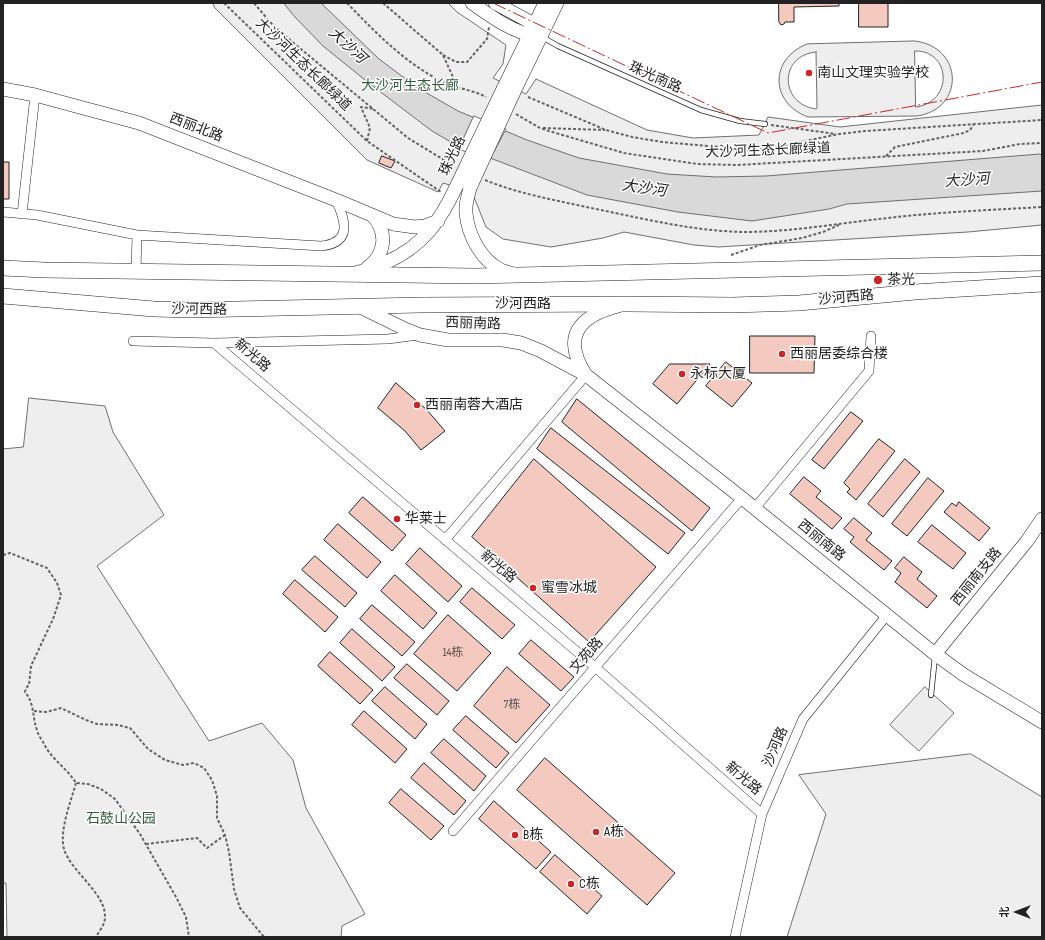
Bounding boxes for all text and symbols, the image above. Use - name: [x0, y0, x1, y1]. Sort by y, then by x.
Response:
- street label: 大沙河生态长廊绿道: [252, 15, 354, 115]
- water label: 大沙河: [324, 24, 370, 68]
- street label: 珠光南路: [626, 59, 684, 97]
- place label: 南山文理实验学校: [817, 65, 929, 81]
- marker: 南山文理实验学校: [804, 68, 814, 78]
- park label: 大沙河生态长廊: [361, 78, 459, 94]
- street label: 西丽北路: [167, 110, 225, 146]
- street label: 珠光路: [437, 133, 469, 179]
- street label: 大沙河生态长廊绿道: [705, 140, 831, 162]
- water label: 大沙河: [944, 170, 990, 192]
- water label: 大沙河: [620, 177, 668, 201]
- place label: 茶光: [887, 272, 915, 288]
- marker: 茶光: [872, 274, 884, 286]
- street label: 沙河西路: [817, 287, 875, 309]
- street label: 沙河西路: [495, 296, 551, 312]
- street label: 沙河西路: [171, 301, 227, 319]
- street label: 西丽南路: [445, 315, 501, 333]
- street label: 新光路: [231, 336, 273, 376]
- place label: 西丽居委综合楼: [790, 346, 888, 362]
- marker: 西丽居委综合楼: [777, 349, 787, 359]
- place label: 永标大厦: [690, 366, 746, 382]
- marker: 永标大厦: [677, 369, 687, 379]
- place label: 西丽南蓉大酒店: [425, 397, 523, 413]
- marker: 西丽南蓉大酒店: [412, 400, 422, 410]
- place label: 华莱士: [405, 511, 447, 527]
- marker: 华莱士: [392, 514, 402, 524]
- street label: 西丽南路: [794, 517, 848, 565]
- street label: 西丽南支路: [948, 545, 1006, 609]
- street label: 新光路: [477, 547, 519, 587]
- place label: 蜜雪冰城: [541, 580, 597, 596]
- marker: 蜜雪冰城: [528, 583, 538, 593]
- street label: 文苑路: [567, 635, 607, 677]
- house number: 14栋: [442, 646, 464, 660]
- house number: 7栋: [504, 698, 520, 712]
- street label: 沙河路: [760, 724, 792, 770]
- street label: 新光路: [722, 759, 764, 799]
- park label: 石鼓山公园: [86, 811, 156, 827]
- place label: A栋: [604, 824, 624, 840]
- place label: B栋: [523, 827, 543, 843]
- marker: A栋: [591, 827, 601, 837]
- marker: B栋: [510, 830, 520, 840]
- place label: C栋: [579, 876, 600, 892]
- marker: C栋: [566, 879, 576, 889]
- north arrow: [997, 892, 1037, 932]
- text: 北: [998, 907, 1011, 918]

